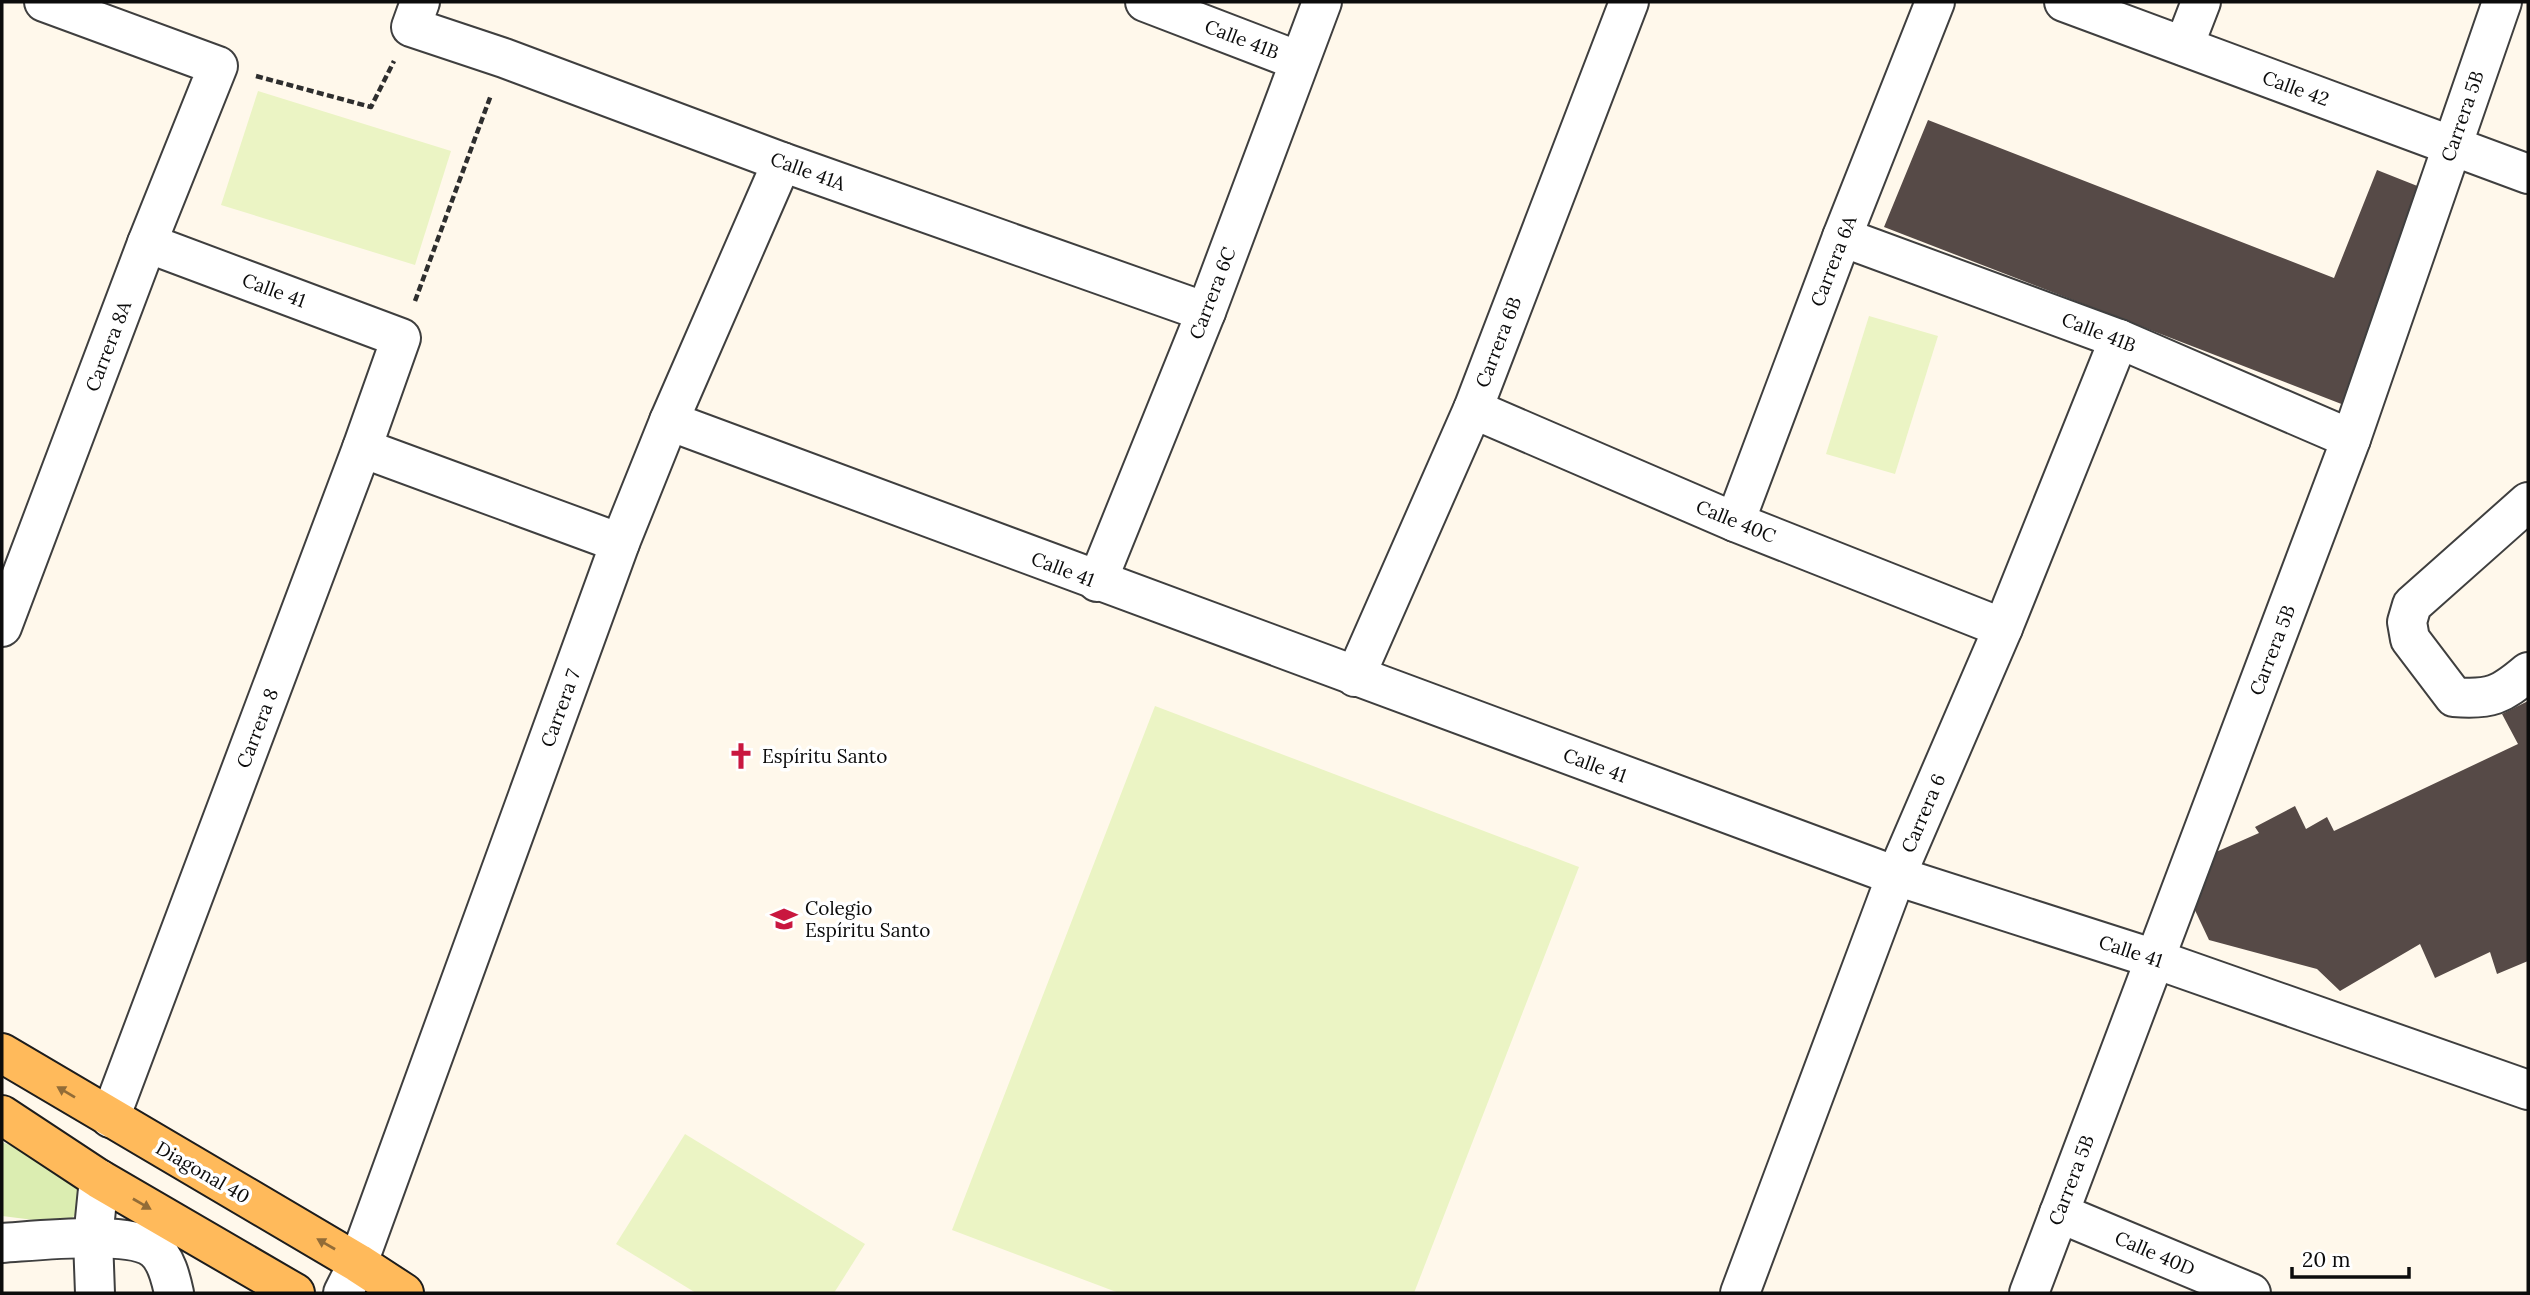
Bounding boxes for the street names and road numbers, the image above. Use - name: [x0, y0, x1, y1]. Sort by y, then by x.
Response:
- street label: Calle 41B: [1201, 14, 1283, 64]
- street label: Calle 42: [2259, 65, 2333, 111]
- street label: Carrera 5B: [2435, 67, 2489, 165]
- street label: Calle 41A: [767, 146, 850, 196]
- street label: Carrera 6A: [1805, 211, 1862, 310]
- street label: Carrera 6C: [1183, 243, 1241, 343]
- street label: Calle 41: [239, 267, 309, 313]
- street label: Carrera 6B: [1470, 293, 1526, 391]
- street label: Carrera 8A: [80, 296, 137, 395]
- street label: Calle 41B: [2058, 307, 2140, 357]
- street label: Calle 40C: [1693, 494, 1779, 548]
- street label: Calle 41: [1028, 546, 1098, 592]
- street label: Carrera 5B: [2244, 601, 2300, 699]
- street label: Carrera 7: [535, 665, 585, 750]
- street label: Carrera 8: [231, 685, 283, 771]
- street label: Calle 41: [1560, 742, 1630, 788]
- street label: Carrera 6: [1896, 770, 1950, 856]
- street label: Calle 41: [2096, 929, 2166, 973]
- street label: Carrera 5B: [2043, 1131, 2099, 1229]
- street label: Diagonal 40: [152, 1135, 254, 1209]
- street label: Calle 40D: [2111, 1225, 2199, 1281]

